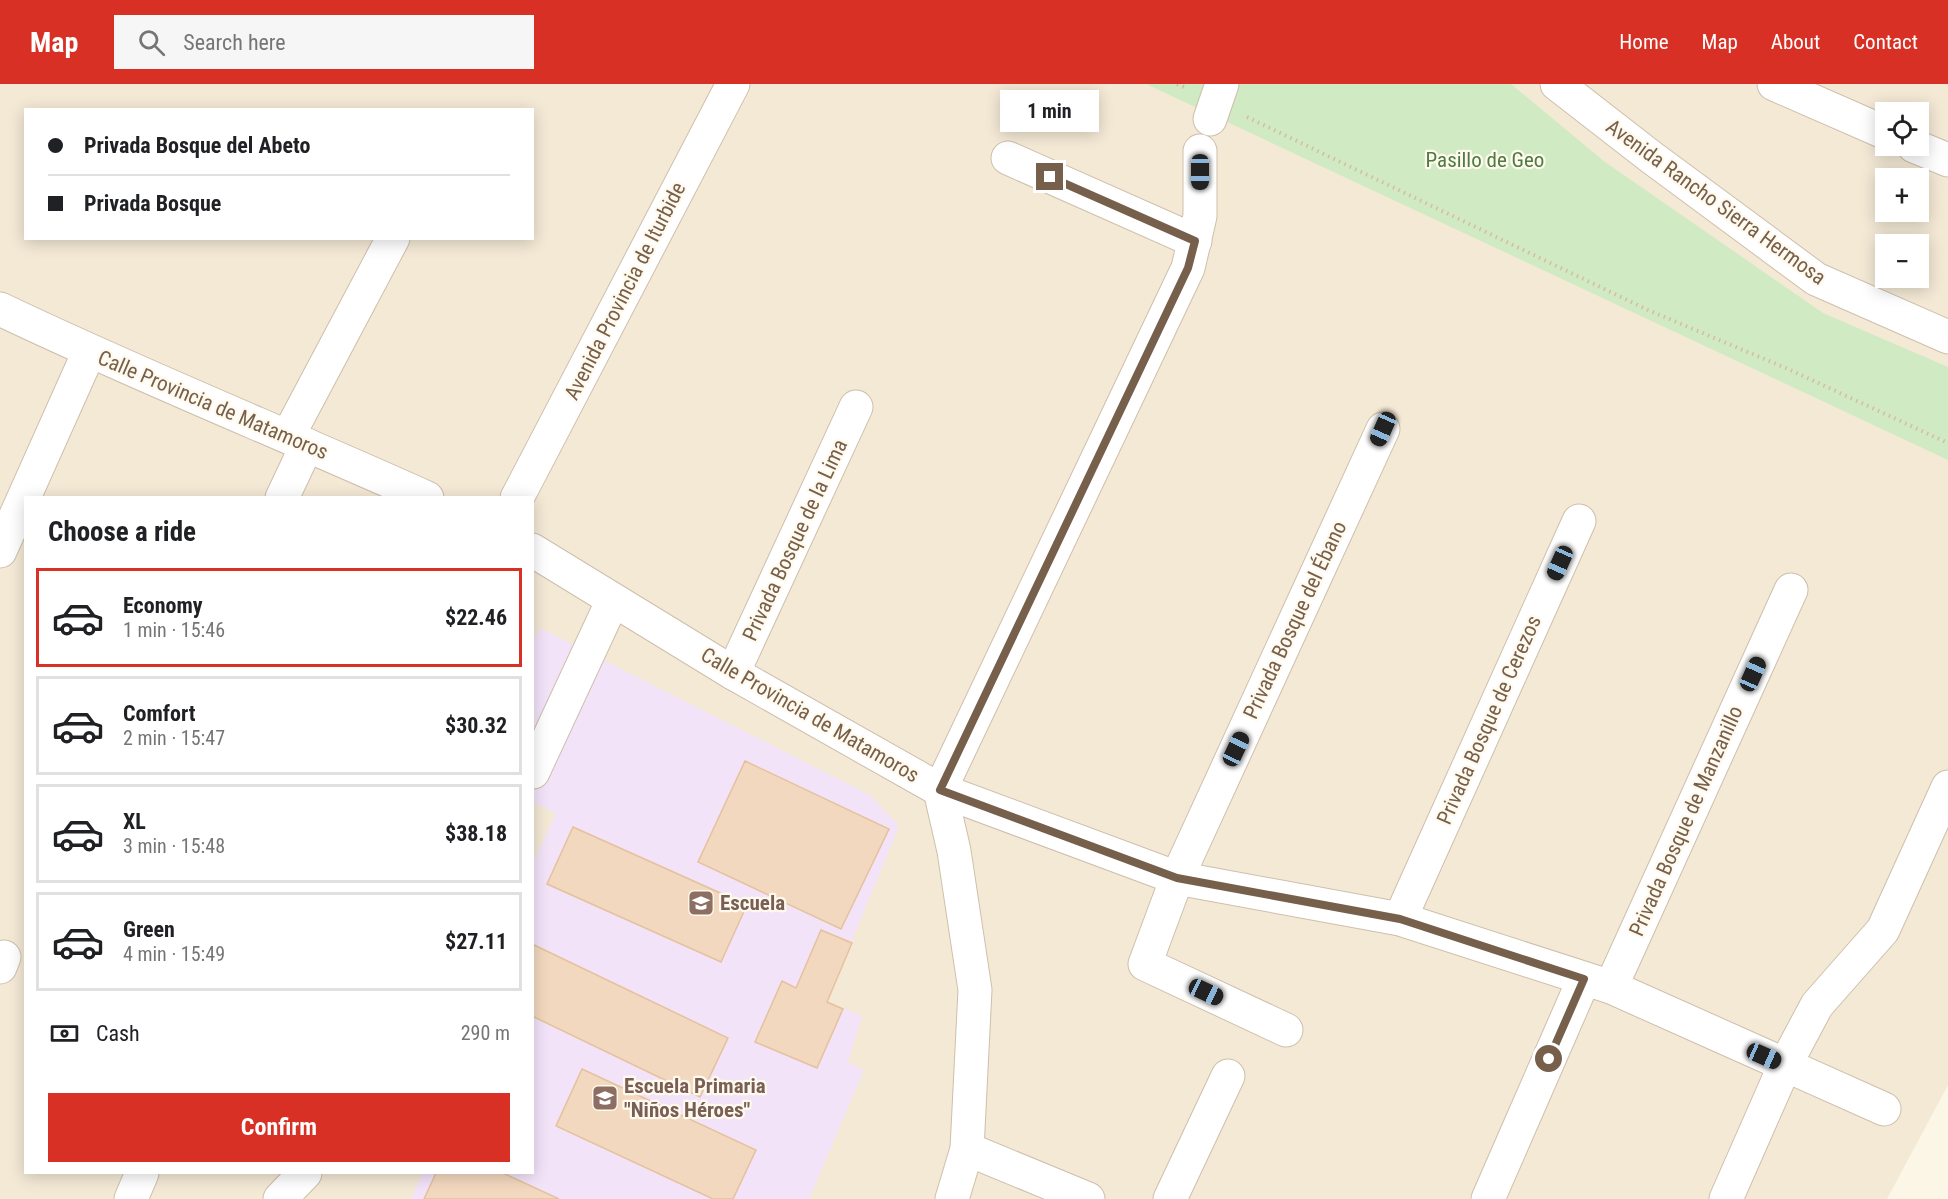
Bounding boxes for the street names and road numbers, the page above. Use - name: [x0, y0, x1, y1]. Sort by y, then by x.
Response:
- street label: Avenida Rancho Sierra Hermosa: [1602, 114, 1830, 290]
- street label: Avenida Provincia de Iturbide: [560, 178, 690, 404]
- street label: Calle Provincia de Matamoros: [94, 346, 332, 464]
- street label: Privada Bosque de la Lima: [738, 436, 852, 644]
- street label: Privada Bosque del Ébano: [1239, 517, 1351, 723]
- street label: Privada Bosque de Cerezos: [1432, 612, 1546, 828]
- street label: Calle Provincia de Matamoros: [697, 643, 923, 787]
- street label: Privada Bosque de Manzanillo: [1624, 702, 1748, 940]

